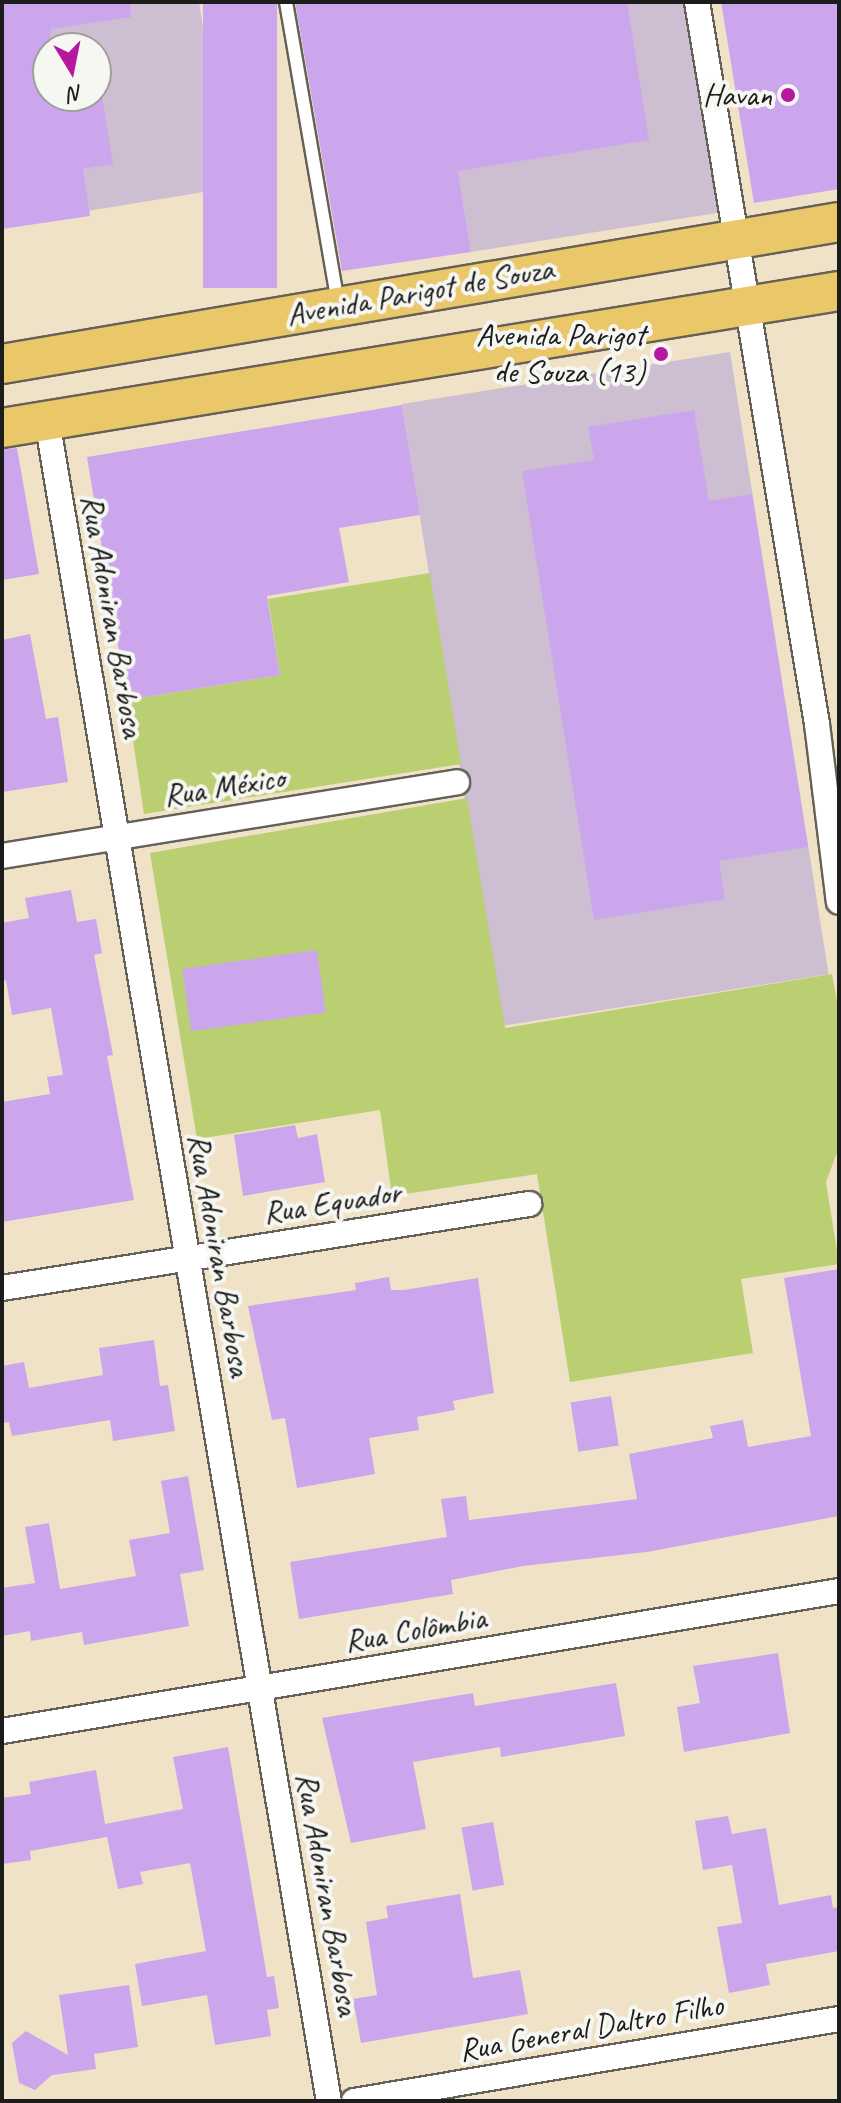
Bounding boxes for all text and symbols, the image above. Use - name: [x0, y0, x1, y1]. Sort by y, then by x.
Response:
- north arrow: [32, 32, 112, 112]
- place label: Havan: [703, 76, 772, 114]
- text: N: [67, 79, 85, 109]
- marker: Havan: [779, 86, 797, 104]
- street label: Avenida Parigot de Souza: [284, 250, 556, 334]
- place label: Avenida Parigot de Souza (13): [476, 317, 645, 392]
- marker: Avenida Parigot de Souza (13): [652, 345, 670, 363]
- street label: Rua Adoniran Barbosa: [72, 491, 152, 741]
- street label: Rua México: [161, 759, 287, 815]
- street label: Rua Adoniran Barbosa: [179, 1130, 259, 1380]
- street label: Rua Equador: [261, 1173, 403, 1233]
- street label: Rua Colômbia: [342, 1599, 488, 1661]
- street label: Rua Adoniran Barbosa: [287, 1769, 367, 2019]
- street label: Rua General Daltro Filho: [456, 1986, 726, 2070]

